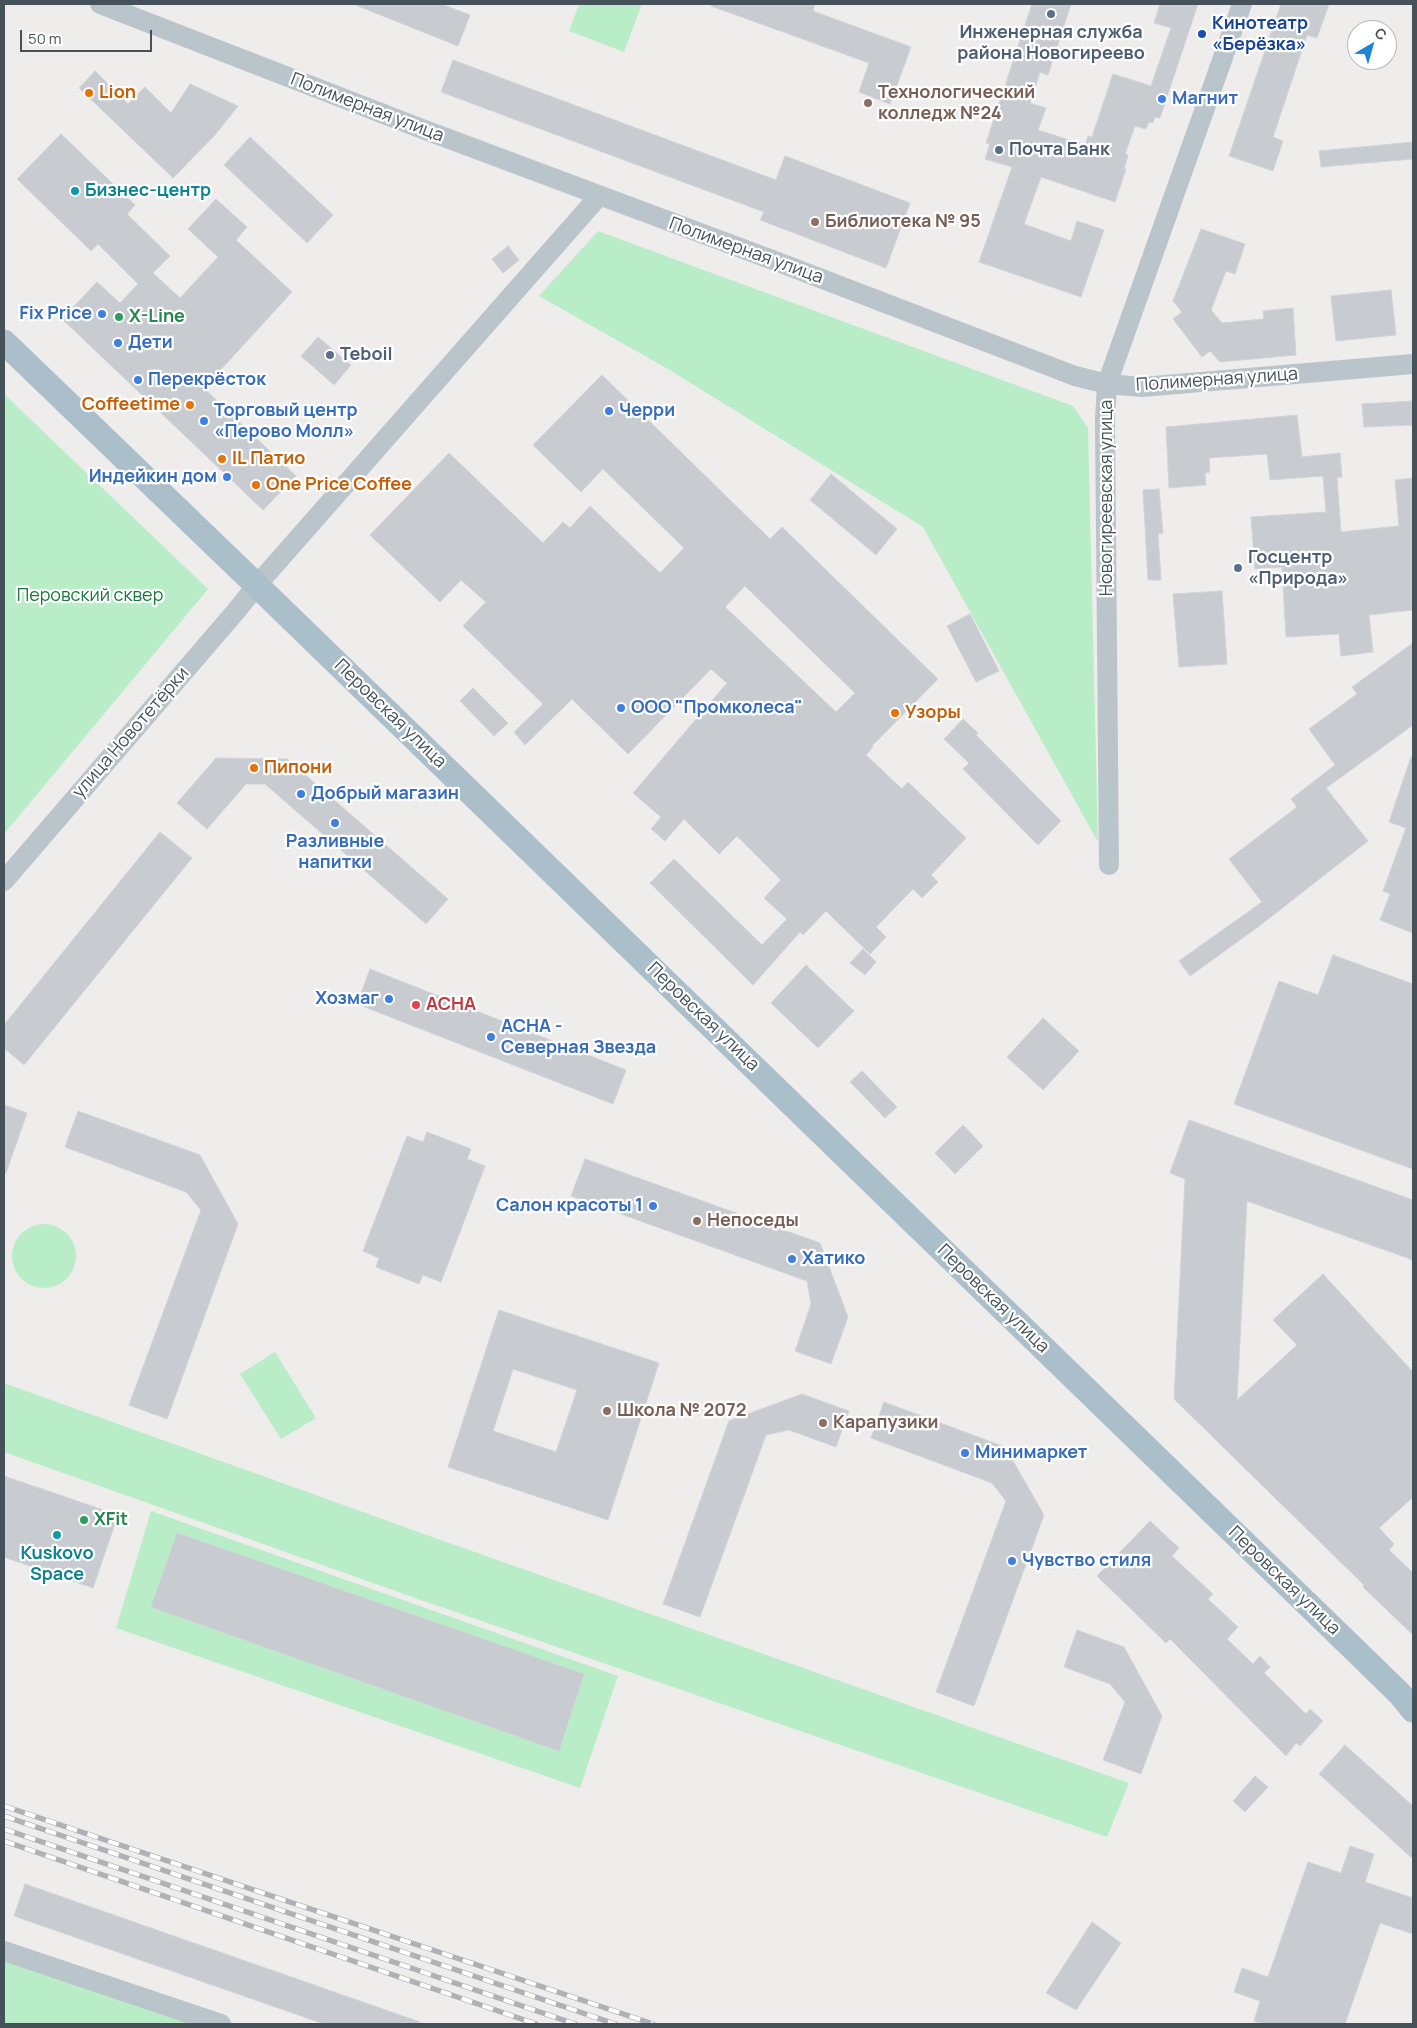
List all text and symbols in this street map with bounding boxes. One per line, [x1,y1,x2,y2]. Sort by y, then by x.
marker: Инженерная служба района Новогиреево [1045,8,1057,20]
place label: Кинотеатр «Берёзка» [1212,13,1308,56]
scale bar [22,20,155,52]
north arrow [1347,20,1397,70]
place label: Инженерная служба района Новогиреево [957,22,1145,64]
text: С [1371,23,1391,44]
text: 50 m [28,28,62,49]
marker: Кинотеатр «Берёзка» [1196,28,1208,40]
street label: Полимерная улица [287,69,447,147]
place label: Lion [99,82,136,104]
place label: Технологический колледж №24 [878,82,1035,125]
marker: Lion [83,87,95,99]
place label: Магнит [1172,88,1238,110]
marker: Магнит [1156,93,1168,105]
marker: Технологический колледж №24 [862,97,874,109]
place label: Почта Банк [1009,139,1110,161]
marker: Почта Банк [993,144,1005,156]
place label: Бизнес-центр [85,180,211,202]
marker: Бизнес-центр [69,185,81,197]
place label: Библиотека № 95 [825,211,981,233]
street label: Полимерная улица [666,213,826,289]
marker: Библиотека № 95 [809,216,821,228]
place label: Fix Price [19,303,92,325]
place label: X-Line [129,306,185,328]
marker: Fix Price [96,308,108,320]
marker: X-Line [113,311,125,323]
place label: Дети [128,332,173,354]
marker: Дети [112,337,124,349]
place label: Teboil [340,344,393,366]
marker: Teboil [324,349,336,361]
street label: Полимерная улица [1135,364,1299,396]
place label: Перекрёсток [148,369,266,391]
marker: Перекрёсток [132,374,144,386]
place label: Coffeetime [82,394,180,416]
marker: Coffeetime [184,399,196,411]
place label: Торговый центр «Перово Молл» [214,400,358,442]
place label: Черри [619,400,675,422]
street label: Новогиреевская улица [1096,400,1118,596]
marker: Черри [603,405,615,417]
marker: Торговый центр «Перово Молл» [198,415,210,427]
place label: IL Патио [232,448,305,470]
marker: IL Патио [216,453,228,465]
place label: Индейкин дом [89,466,217,488]
marker: Индейкин дом [221,471,233,483]
place label: One Price Coffee [266,474,412,496]
marker: One Price Coffee [250,479,262,491]
place label: Госцентр «Природа» [1248,547,1348,590]
marker: Госцентр «Природа» [1232,562,1244,574]
park label: Перовский сквер [17,585,163,607]
street label: Перовская улица [330,655,450,773]
street label: улица Новотетёрки [68,663,194,803]
place label: ООО "Промколеса" [631,697,803,719]
marker: ООО "Промколеса" [615,702,627,714]
place label: Узоры [905,702,961,724]
marker: Узоры [889,707,901,719]
place label: Пипони [264,757,332,779]
marker: Пипони [248,762,260,774]
place label: Добрый магазин [311,783,459,805]
marker: Добрый магазин [295,788,307,800]
marker: Разливные напитки [329,817,341,829]
place label: Разливные напитки [286,831,384,874]
street label: Перовская улица [643,958,763,1076]
place label: Хозмаг [315,988,379,1010]
marker: Хозмаг [383,993,395,1005]
place label: АСНА [426,994,476,1016]
marker: АСНА [410,999,422,1011]
place label: АСНА - Северная Звезда [501,1016,656,1058]
marker: АСНА - Северная Звезда [485,1031,497,1043]
place label: Салон красоты 1 [496,1195,643,1217]
marker: Салон красоты 1 [647,1200,659,1212]
place label: Непоседы [707,1210,799,1232]
marker: Непоседы [691,1215,703,1227]
street label: Перовская улица [933,1240,1053,1358]
place label: Хатико [802,1248,865,1270]
marker: Хатико [786,1253,798,1265]
place label: Школа № 2072 [617,1400,746,1422]
marker: Школа № 2072 [601,1405,613,1417]
place label: Карапузики [833,1412,938,1434]
marker: Карапузики [817,1417,829,1429]
place label: Минимаркет [975,1442,1087,1464]
marker: Минимаркет [959,1447,971,1459]
place label: XFit [94,1509,128,1531]
marker: XFit [78,1514,90,1526]
street label: Перовская улица [1224,1522,1344,1640]
marker: Kuskovo Space [51,1529,63,1541]
place label: Kuskovo Space [20,1543,94,1586]
place label: Чувство стиля [1022,1550,1151,1572]
marker: Чувство стиля [1006,1555,1018,1567]

